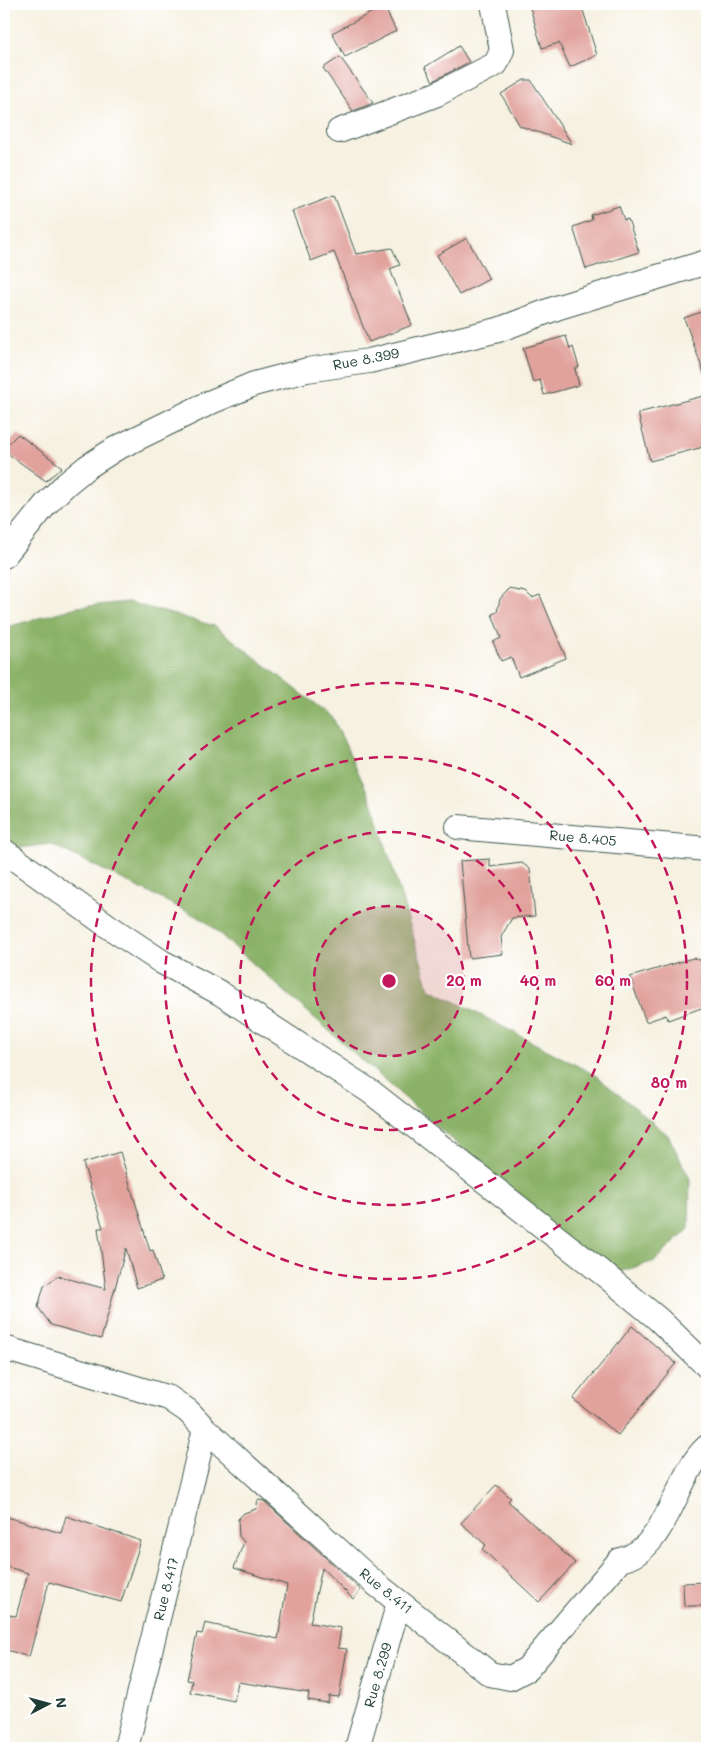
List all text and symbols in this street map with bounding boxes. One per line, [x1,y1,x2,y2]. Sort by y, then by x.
street label: Rue 8.399 [331,343,401,374]
street label: Rue 8.405 [549,825,617,850]
text: 20 m [446,970,482,990]
text: 40 m [520,970,556,990]
text: 60 m [595,970,631,990]
centre of rings [380,972,398,990]
text: 80 m [651,1072,687,1092]
street label: Rue 8.417 [148,1555,183,1623]
street label: Rue 8.411 [356,1563,417,1618]
street label: Rue 8.299 [359,1640,396,1710]
north arrow [22,1680,72,1730]
text: N [51,1696,71,1709]

